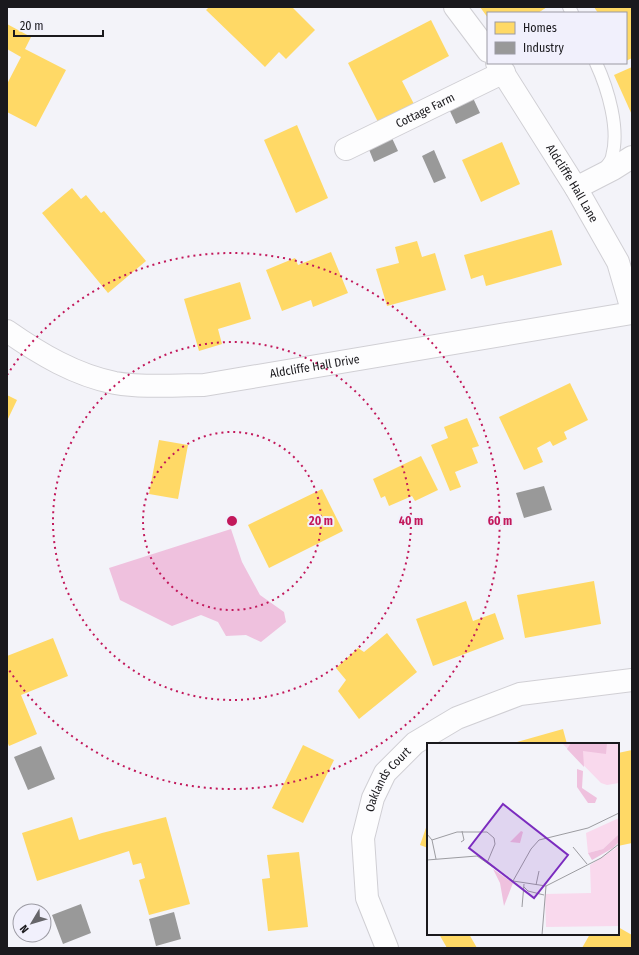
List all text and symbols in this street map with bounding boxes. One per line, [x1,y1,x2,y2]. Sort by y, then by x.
scale bar [14,12,103,38]
legend [487,12,627,64]
text: 20 m [20,19,44,33]
text: Homes [523,21,557,35]
text: Industry [523,41,564,55]
street label: Cottage Farm [393,90,457,131]
street label: Aldcliffe Hall Lane [543,142,601,225]
street label: Aldcliffe Hall Drive [269,352,361,381]
centre of rings [225,514,239,528]
text: 20 m [308,514,333,528]
text: 40 m [399,514,423,528]
text: 60 m [488,514,512,528]
inset map [427,743,619,935]
street label: Oaklands Court [363,744,414,813]
north arrow [12,903,52,943]
text: N [17,922,32,935]

